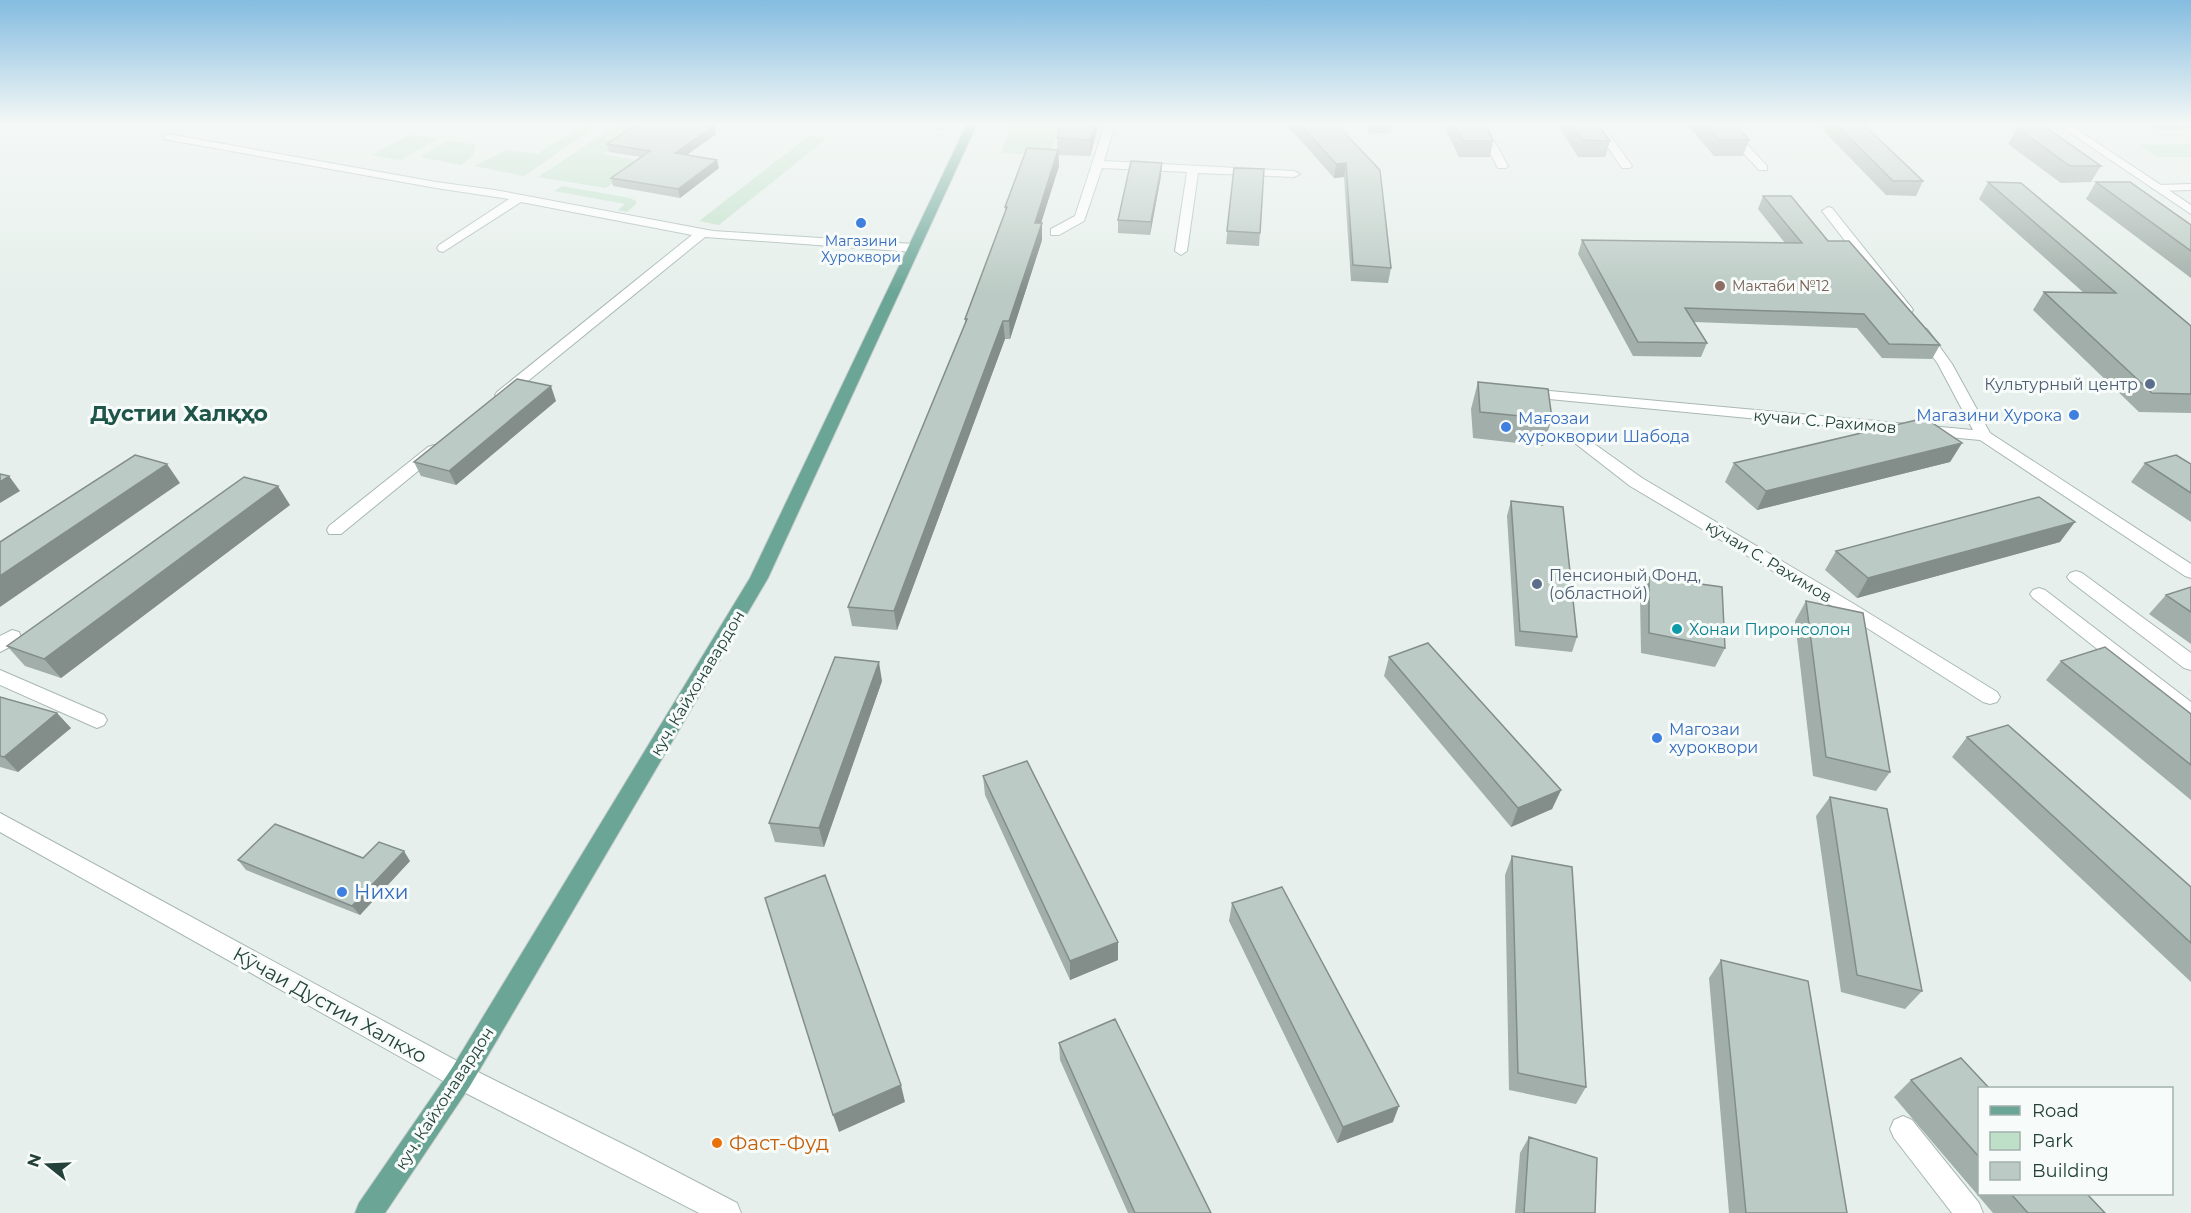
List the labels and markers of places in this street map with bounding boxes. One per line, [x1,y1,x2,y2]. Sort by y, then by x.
marker: Магазини Хуроквори [854,216,868,230]
place label: Магазини Хуроквори [821,232,901,266]
place label: Мактаби №12 [1732,277,1829,295]
marker: Мактаби №12 [1713,279,1727,293]
place label: Культурный центр [1984,375,2138,394]
marker: Культурный центр [2143,377,2157,391]
place label: Магазини Хурока [1916,406,2062,425]
marker: Магазини Хурока [2067,408,2081,422]
place label: Мағозаи хуроквории Шабода [1518,409,1690,446]
marker: Мағозаи хуроквории Шабода [1499,420,1513,434]
place label: Пенсионый Фонд, (областной) [1549,566,1701,603]
marker: Пенсионый Фонд, (областной) [1530,577,1544,591]
place label: Хонаи Пиронсолон [1689,620,1851,639]
marker: Хонаи Пиронсолон [1670,622,1684,636]
place label: Магозаи хуроквори [1669,720,1758,757]
marker: Магозаи хуроквори [1650,731,1664,745]
place label: Нихи [354,880,408,904]
marker: Нихи [335,885,349,899]
place label: Фаст-Фуд [729,1131,829,1155]
marker: Фаст-Фуд [710,1136,724,1150]

